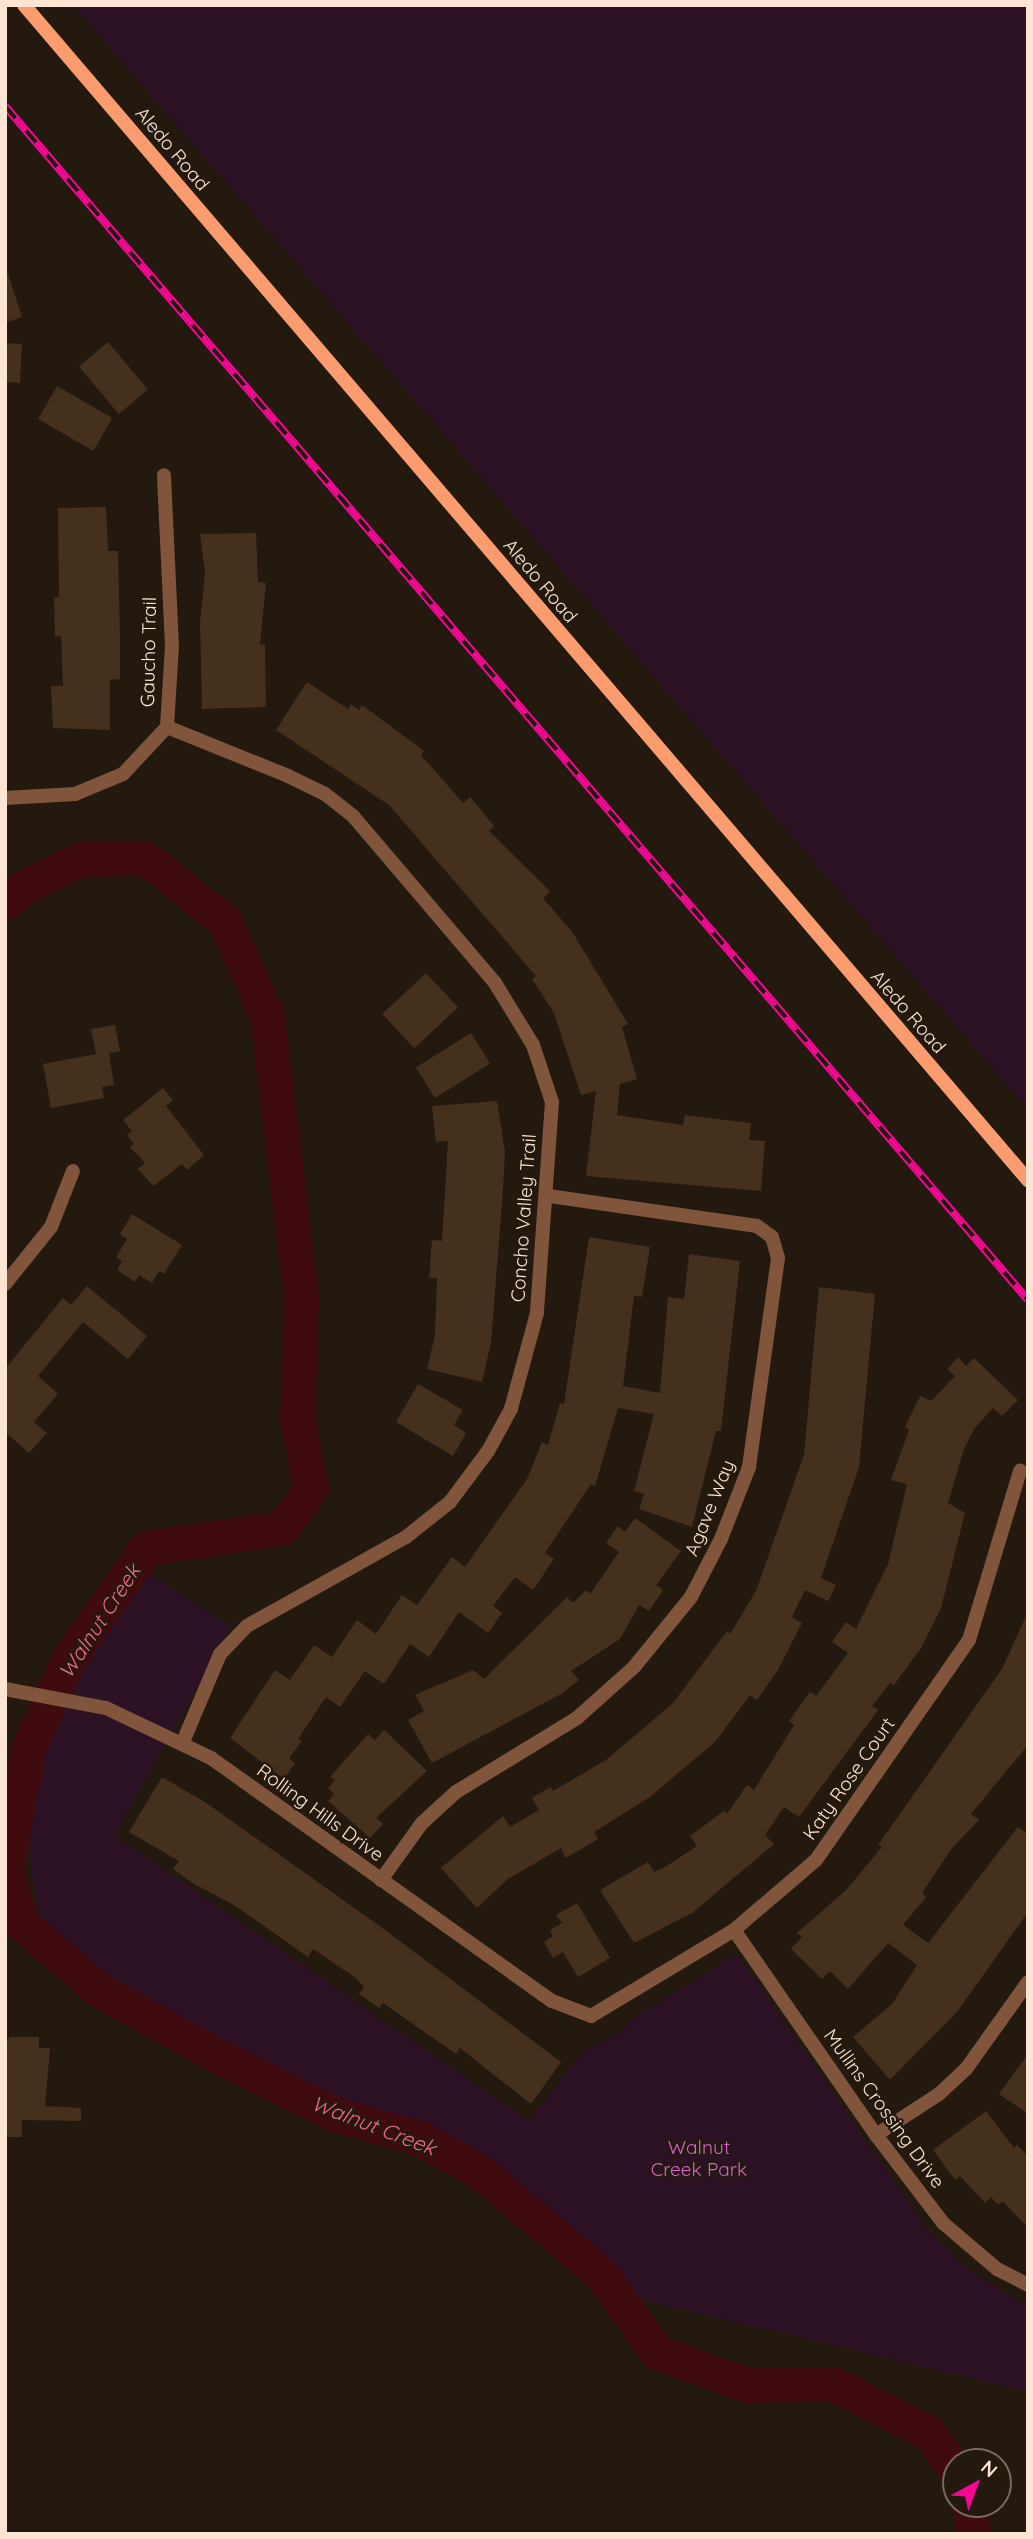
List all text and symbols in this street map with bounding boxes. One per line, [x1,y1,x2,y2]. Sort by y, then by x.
street label: Aledo Road [130,102,214,196]
street label: Aledo Road [498,534,582,628]
street label: Gaucho Trail [137,597,161,707]
street label: Aledo Road [866,966,950,1058]
street label: Concho Valley Trail [507,1133,541,1303]
street label: Agave Way [680,1457,740,1559]
water label: Walnut Creek [53,1559,145,1683]
street label: Katy Rose Court [798,1713,900,1845]
street label: Rolling Hills Drive [252,1759,388,1867]
street label: Mullins Crossing Drive [819,2025,949,2193]
water label: Walnut Creek [308,2090,440,2160]
park label: Walnut Creek Park [651,2137,747,2181]
north arrow [942,2448,1012,2518]
text: N [976,2455,1003,2482]

